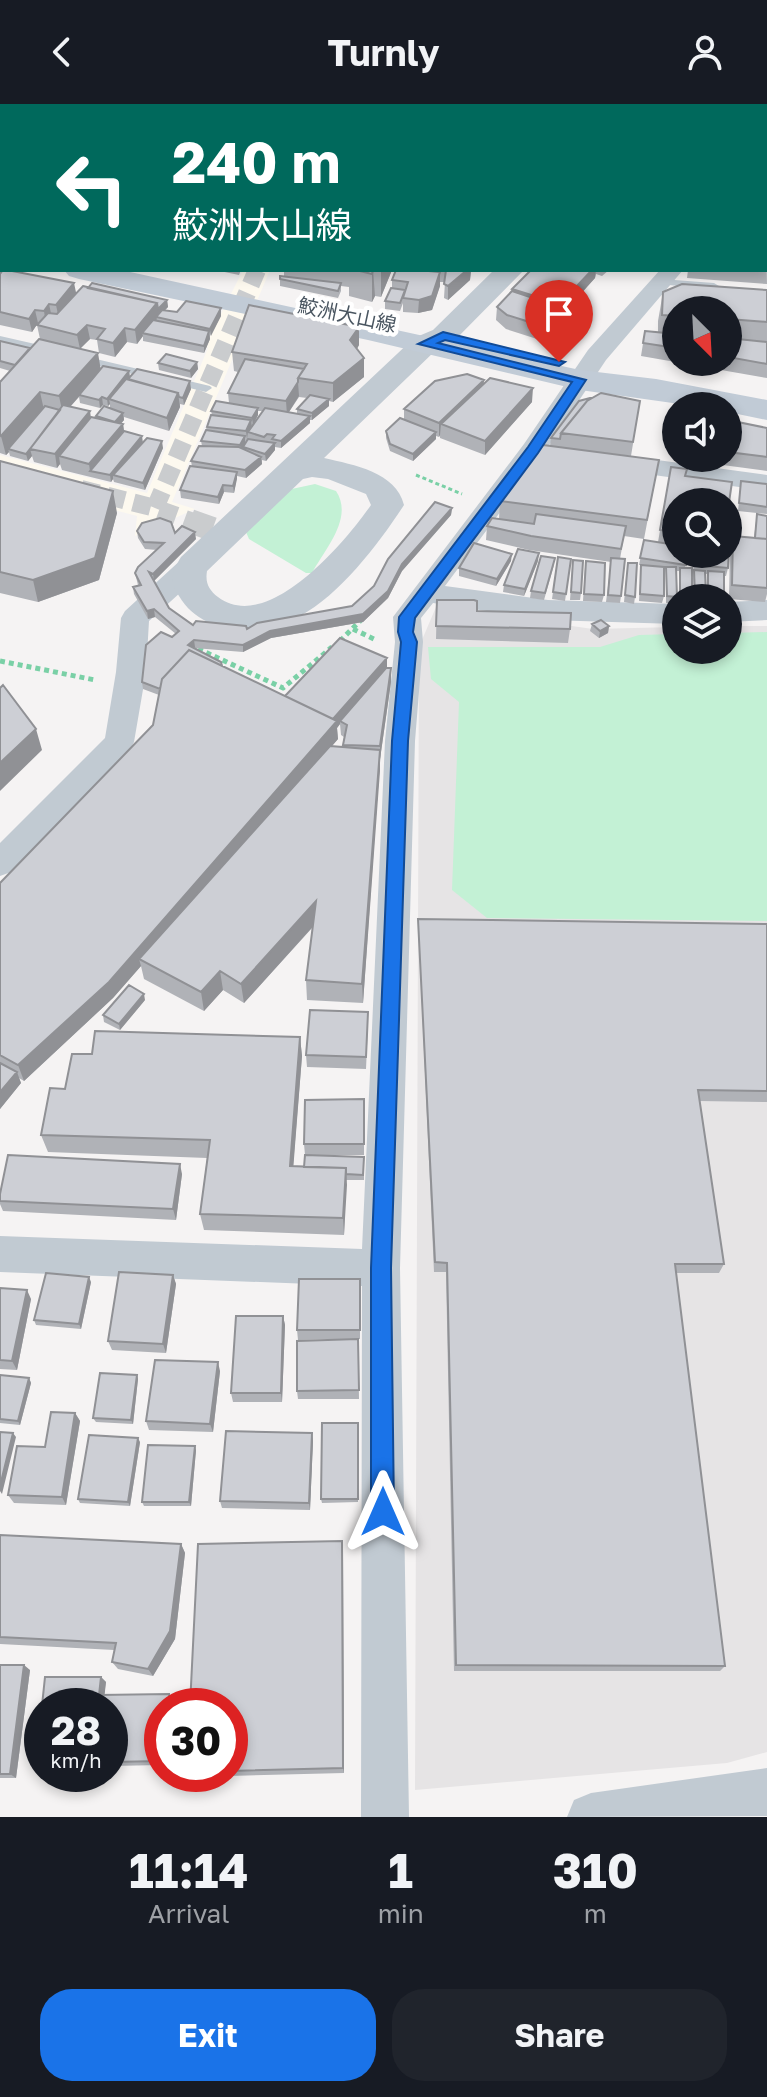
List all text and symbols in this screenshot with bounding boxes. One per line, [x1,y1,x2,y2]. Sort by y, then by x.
icon: back [40,30,84,74]
icon: person [683,30,727,74]
text: Turnly [327,31,440,74]
text: 240 m [172,128,341,195]
icon: left [40,136,144,240]
text: 鮫洲大山線 [172,203,352,246]
pin [525,280,593,362]
street label: 鮫洲大山線 [296,292,399,336]
icon: arrive [537,292,581,336]
north arrow [662,296,742,376]
map controls [662,296,742,664]
button: sound [662,392,742,472]
button: search [662,488,742,568]
button: layers [662,584,742,664]
position arrow [341,1470,425,1554]
speed limit sign: 30 [144,1688,248,1792]
text: 28 [51,1706,101,1754]
text: km/h [51,1748,101,1772]
text: 11:14 [129,1841,249,1899]
text: 1 [388,1841,413,1899]
text: 310 [553,1841,638,1899]
text: Arrival [148,1898,230,1929]
text: min [378,1898,424,1929]
text: m [584,1898,607,1929]
button: Exit [40,1989,376,2081]
button: Share [392,1989,727,2081]

